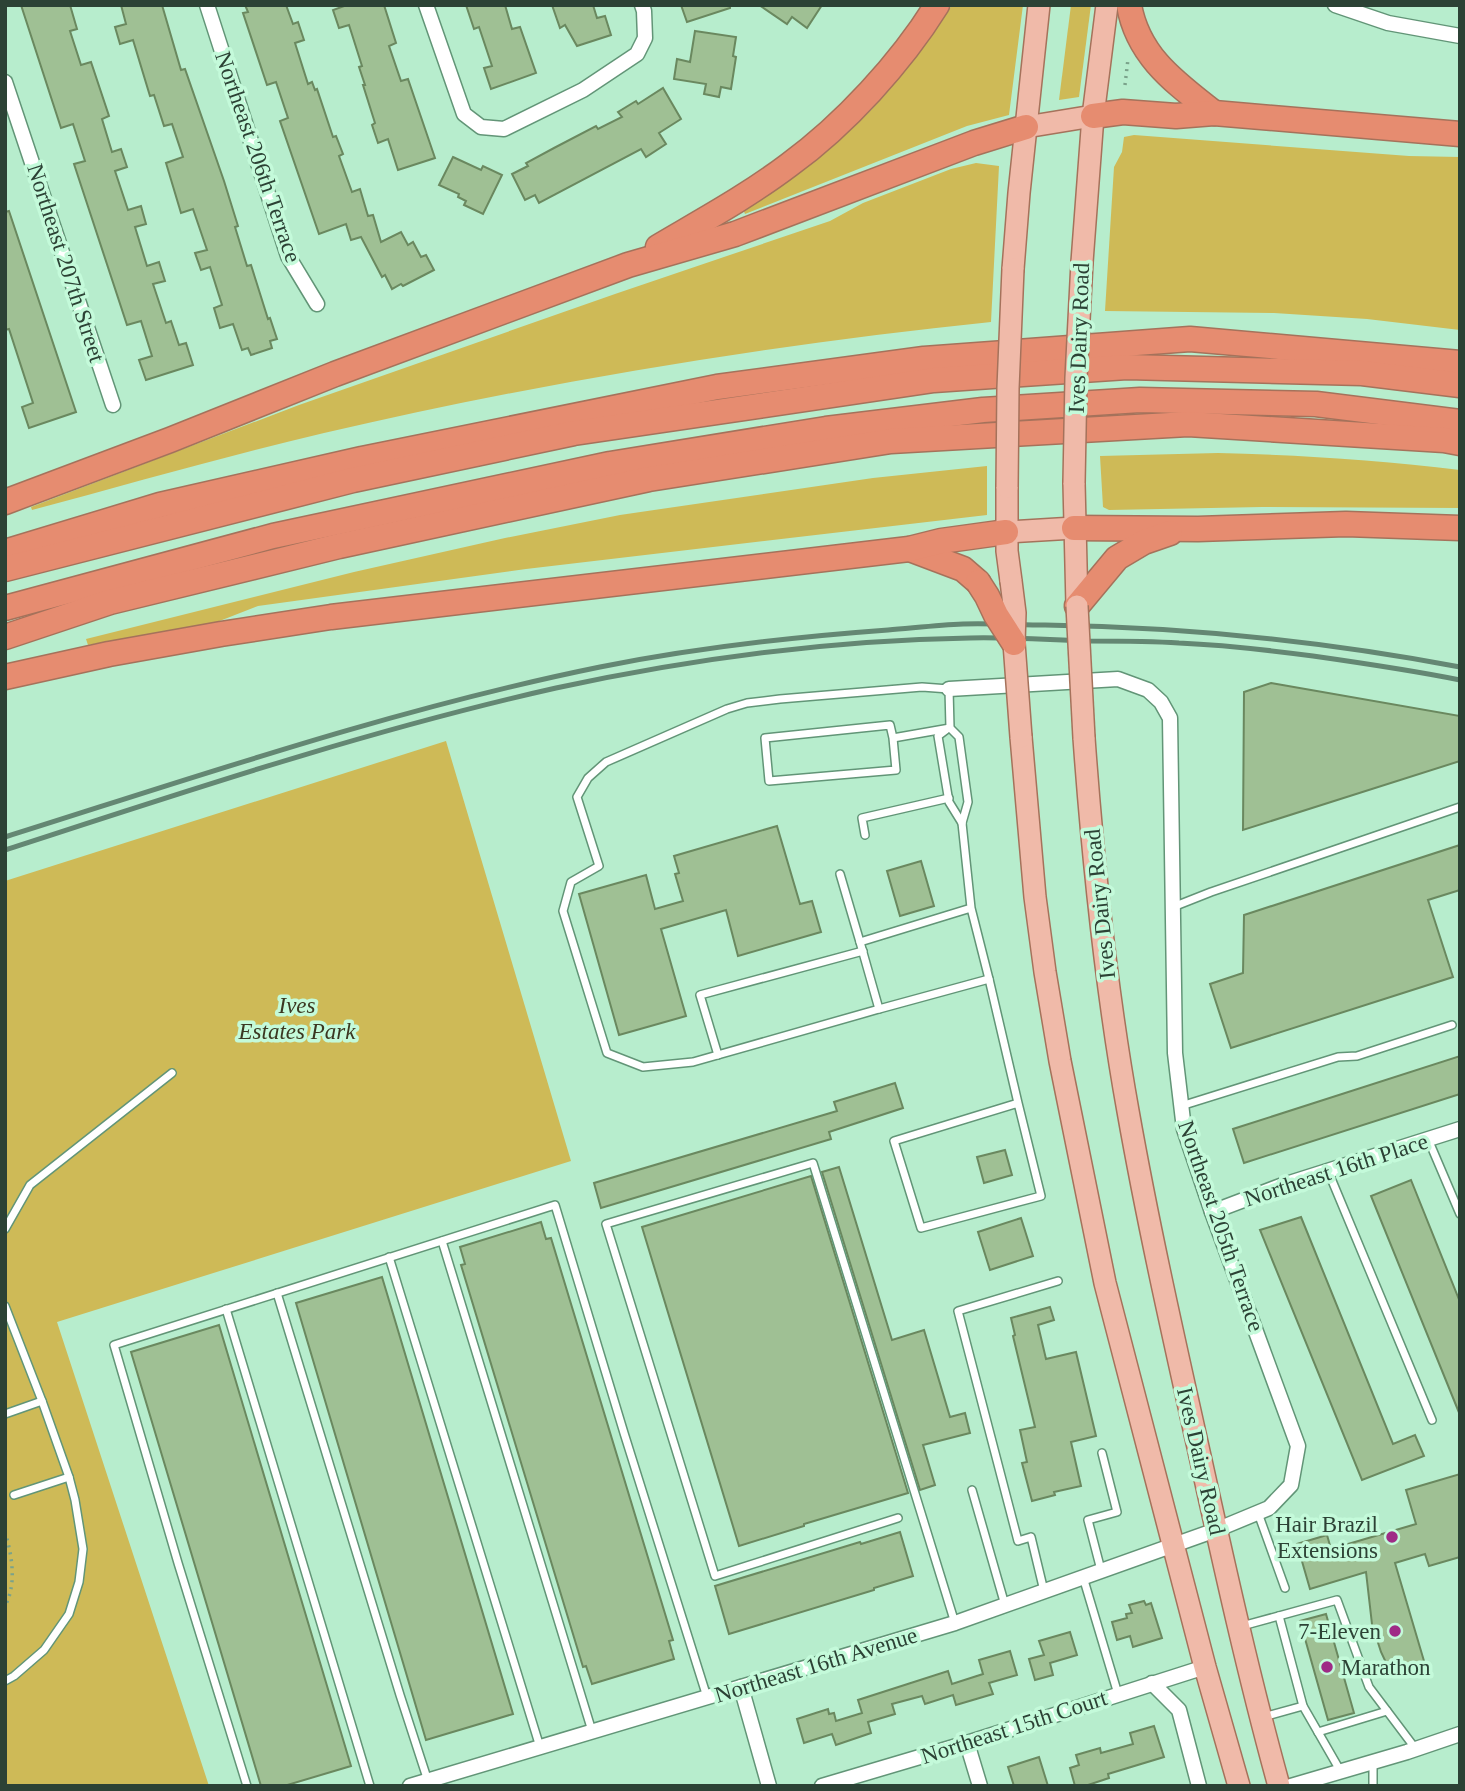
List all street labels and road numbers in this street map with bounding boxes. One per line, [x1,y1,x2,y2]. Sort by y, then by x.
street label: Northeast 206th Terrace [210,48,306,266]
street label: Northeast 207th Street [22,161,110,366]
street label: Ives Dairy Road [1064,262,1094,414]
street label: Ives Dairy Road [1080,827,1120,980]
street label: Northeast 205th Terrace [1173,1117,1269,1335]
street label: Northeast 16th Place [1241,1129,1431,1211]
street label: Ives Dairy Road [1172,1385,1230,1538]
street label: Northeast 16th Avenue [712,1622,920,1708]
street label: Northeast 15th Court [918,1685,1111,1769]

